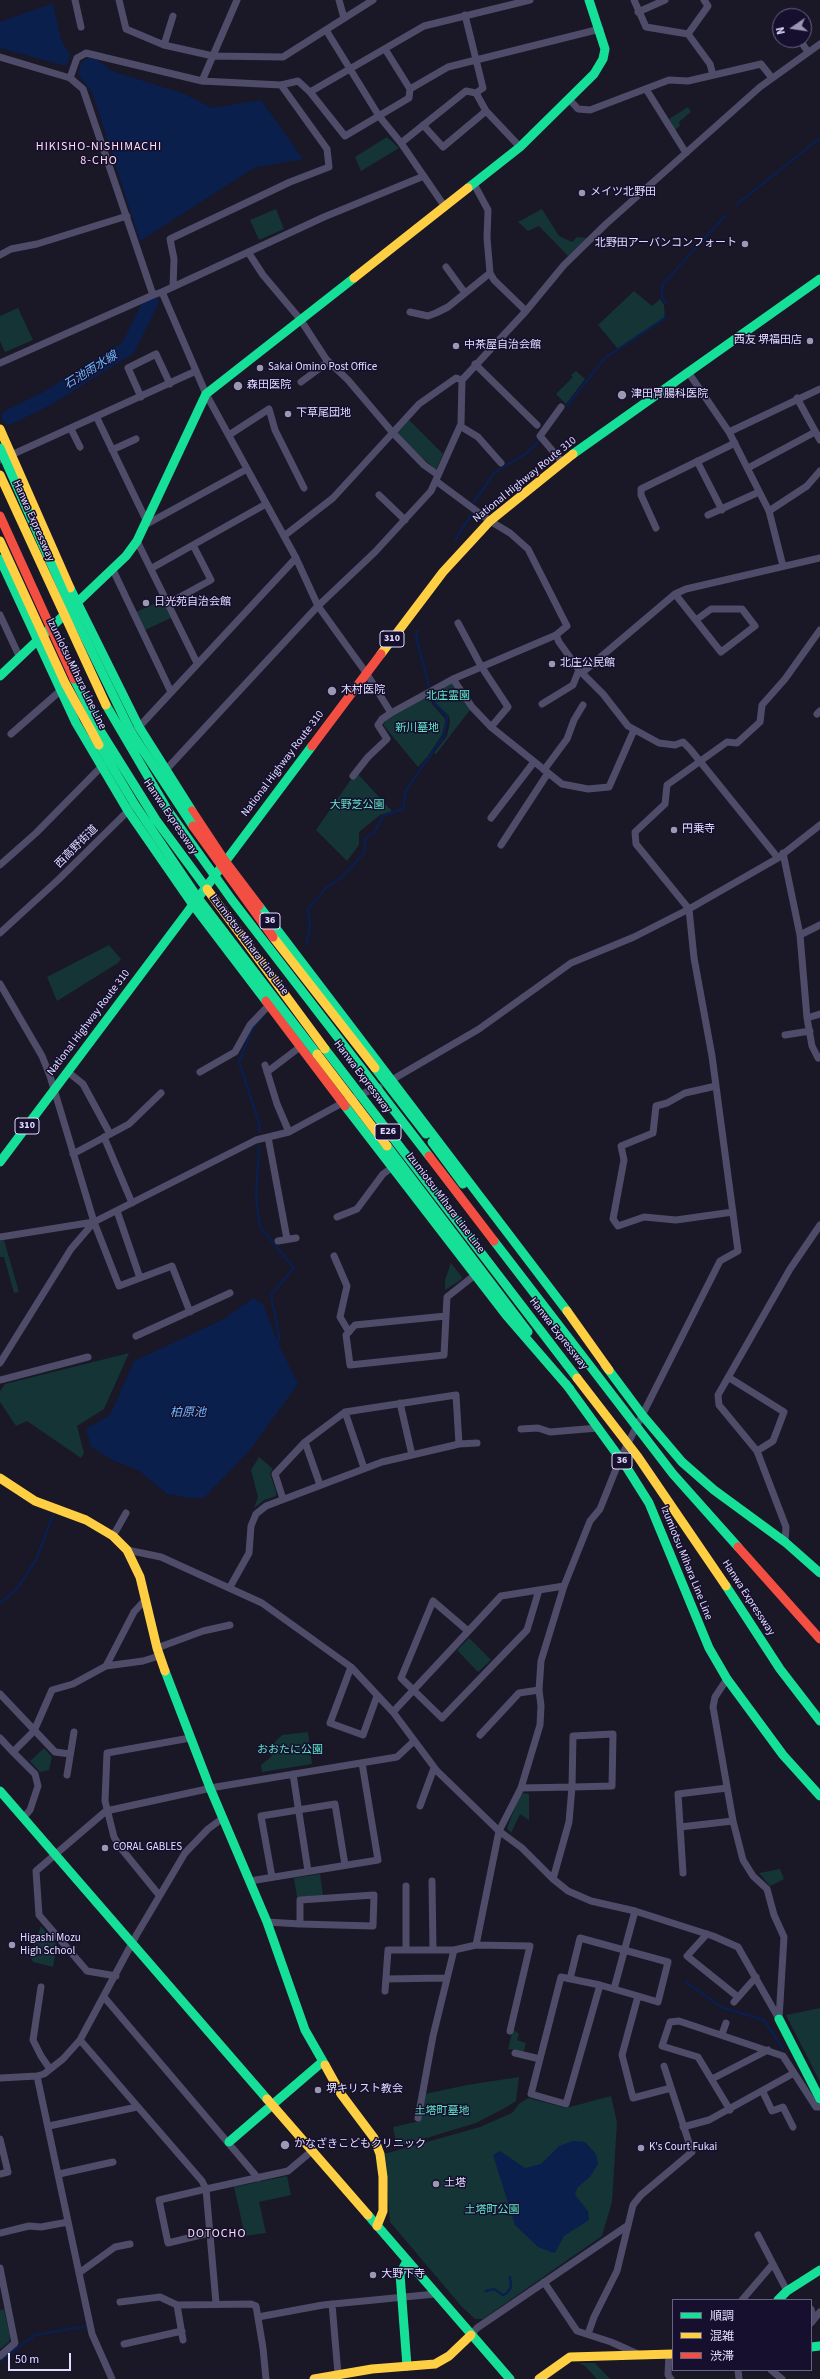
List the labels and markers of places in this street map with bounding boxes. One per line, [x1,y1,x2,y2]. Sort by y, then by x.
place label: メイツ北野田 [590,186,656,200]
marker: メイツ北野田 [577,188,587,198]
place label: 北野田アーバンコンフォート [595,237,737,251]
marker: 北野田アーバンコンフォート [740,239,750,249]
place label: 西友 堺福田店 [734,334,802,348]
marker: 西友 堺福田店 [805,336,815,346]
place label: 中茶屋自治会館 [464,339,541,353]
marker: 中茶屋自治会館 [451,341,461,351]
place label: Sakai Omino Post Office [268,361,377,375]
marker: Sakai Omino Post Office [255,363,265,373]
place label: 森田医院 [247,379,291,393]
marker: 森田医院 [232,380,244,392]
place label: 津田胃腸科医院 [631,388,708,402]
marker: 津田胃腸科医院 [616,389,628,401]
place label: 下草尾団地 [296,407,351,421]
marker: 下草尾団地 [283,409,293,419]
place label: 日光苑自治会館 [154,596,231,610]
marker: 日光苑自治会館 [141,598,151,608]
place label: 北庄公民館 [560,657,615,671]
marker: 北庄公民館 [547,659,557,669]
place label: 木村医院 [341,684,385,698]
marker: 木村医院 [326,685,338,697]
place label: 円乗寺 [682,823,715,837]
marker: 円乗寺 [669,825,679,835]
place label: CORAL GABLES [113,1841,182,1855]
marker: CORAL GABLES [100,1843,110,1853]
place label: Higashi Mozu High School [20,1932,81,1958]
marker: Higashi Mozu High School [7,1940,17,1950]
place label: 堺キリスト教会 [326,2083,403,2097]
marker: 堺キリスト教会 [313,2085,323,2095]
place label: かなざきこどもクリニック [294,2138,426,2152]
marker: かなざきこどもクリニック [279,2139,291,2151]
place label: K's Court Fukai [649,2141,717,2155]
marker: K's Court Fukai [636,2143,646,2153]
place label: 土塔 [444,2177,466,2191]
marker: 土塔 [431,2179,441,2189]
place label: 大野下寺 [381,2268,425,2282]
marker: 大野下寺 [368,2270,378,2280]

